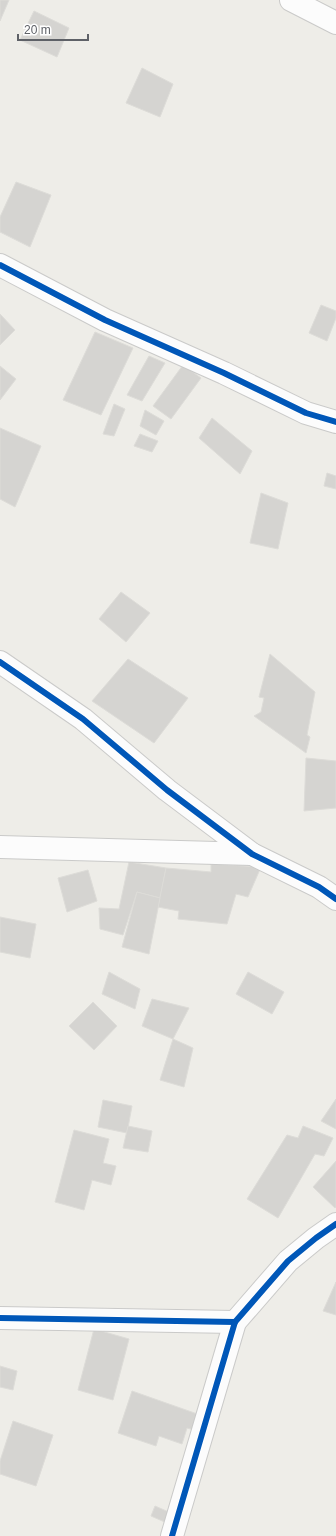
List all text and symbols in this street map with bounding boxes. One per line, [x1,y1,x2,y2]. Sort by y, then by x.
scale bar [18,16,88,42]
text: 20 m [24,23,51,37]

